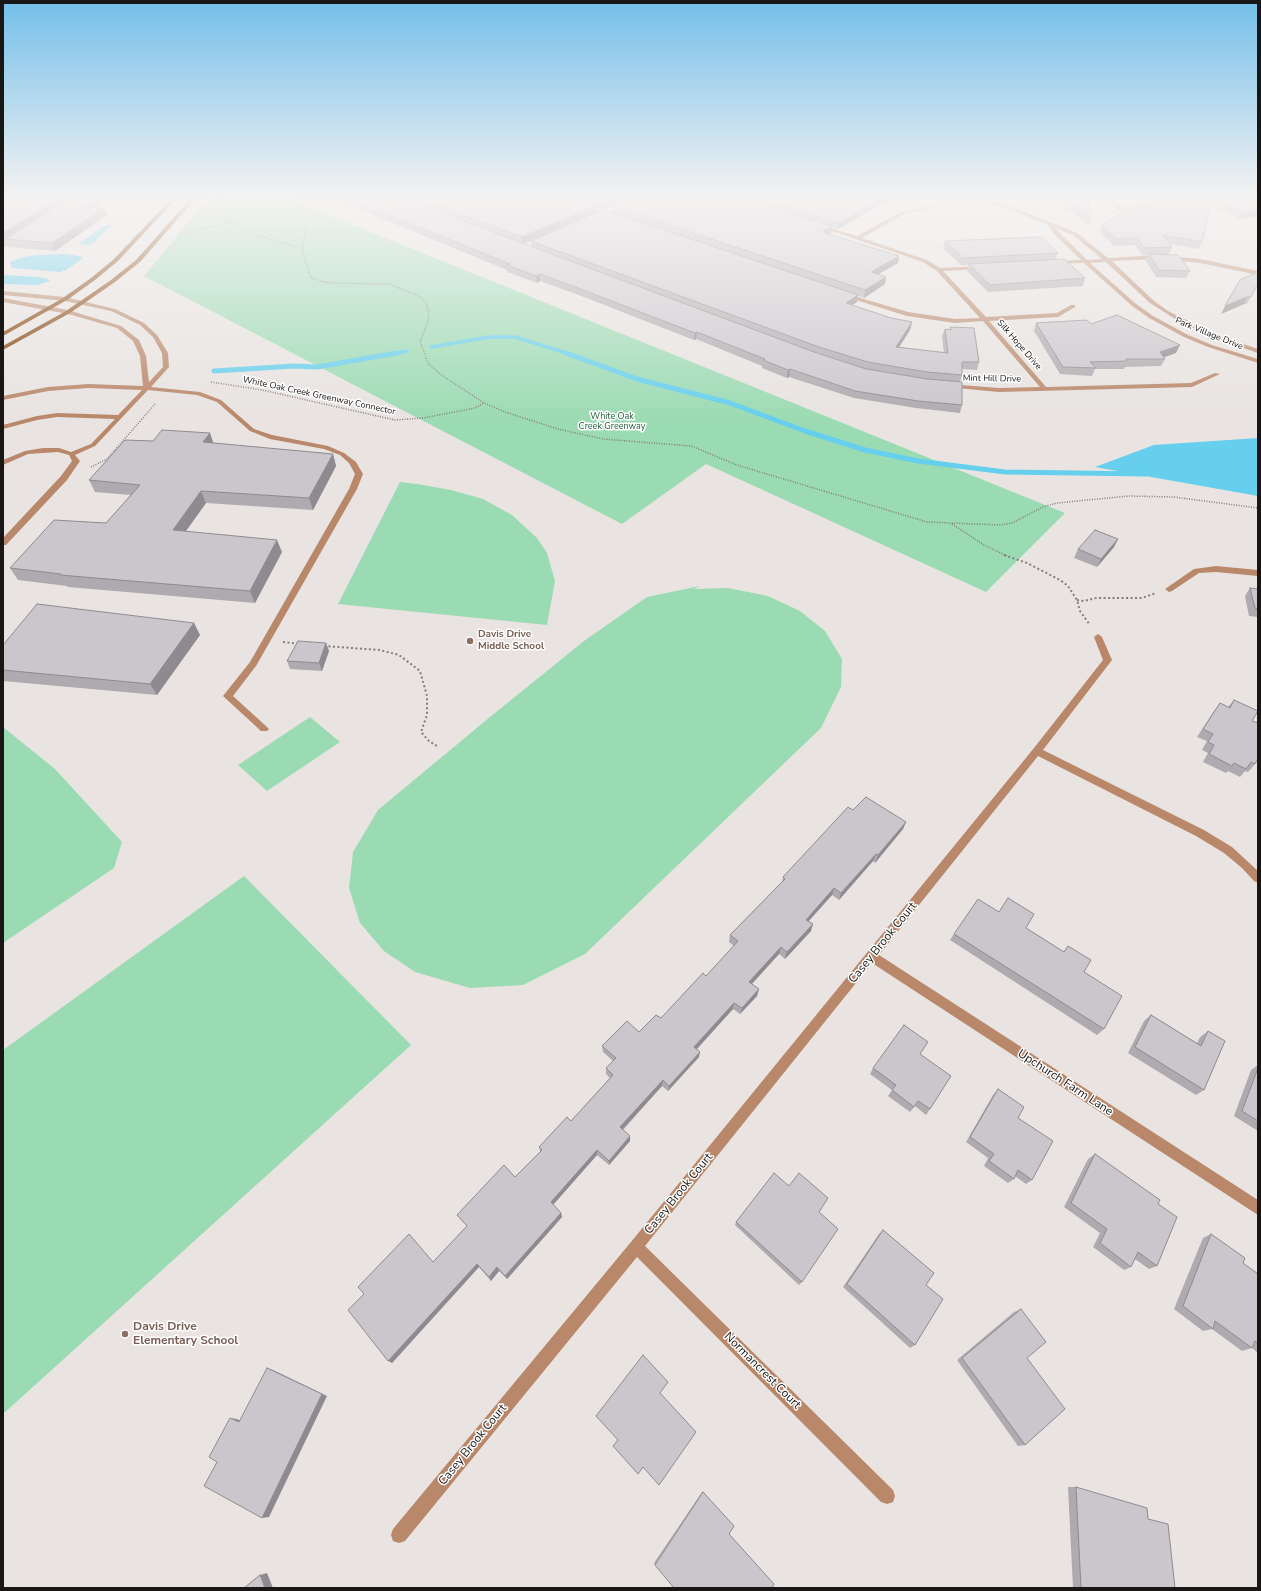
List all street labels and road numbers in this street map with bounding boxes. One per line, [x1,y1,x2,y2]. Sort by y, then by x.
street label: Park Village Drive [1173,315,1245,353]
street label: Silk Hope Drive [994,318,1044,372]
street label: Mint Hill Drive [963,373,1021,385]
street label: White Oak Creek Greenway Connector [242,374,396,418]
street label: Casey Brook Court [846,900,920,986]
street label: Upchurch Farm Lane [1015,1047,1115,1119]
street label: Casey Brook Court [642,1151,716,1237]
street label: Normancrest Court [721,1330,803,1412]
street label: Casey Brook Court [436,1402,510,1488]

